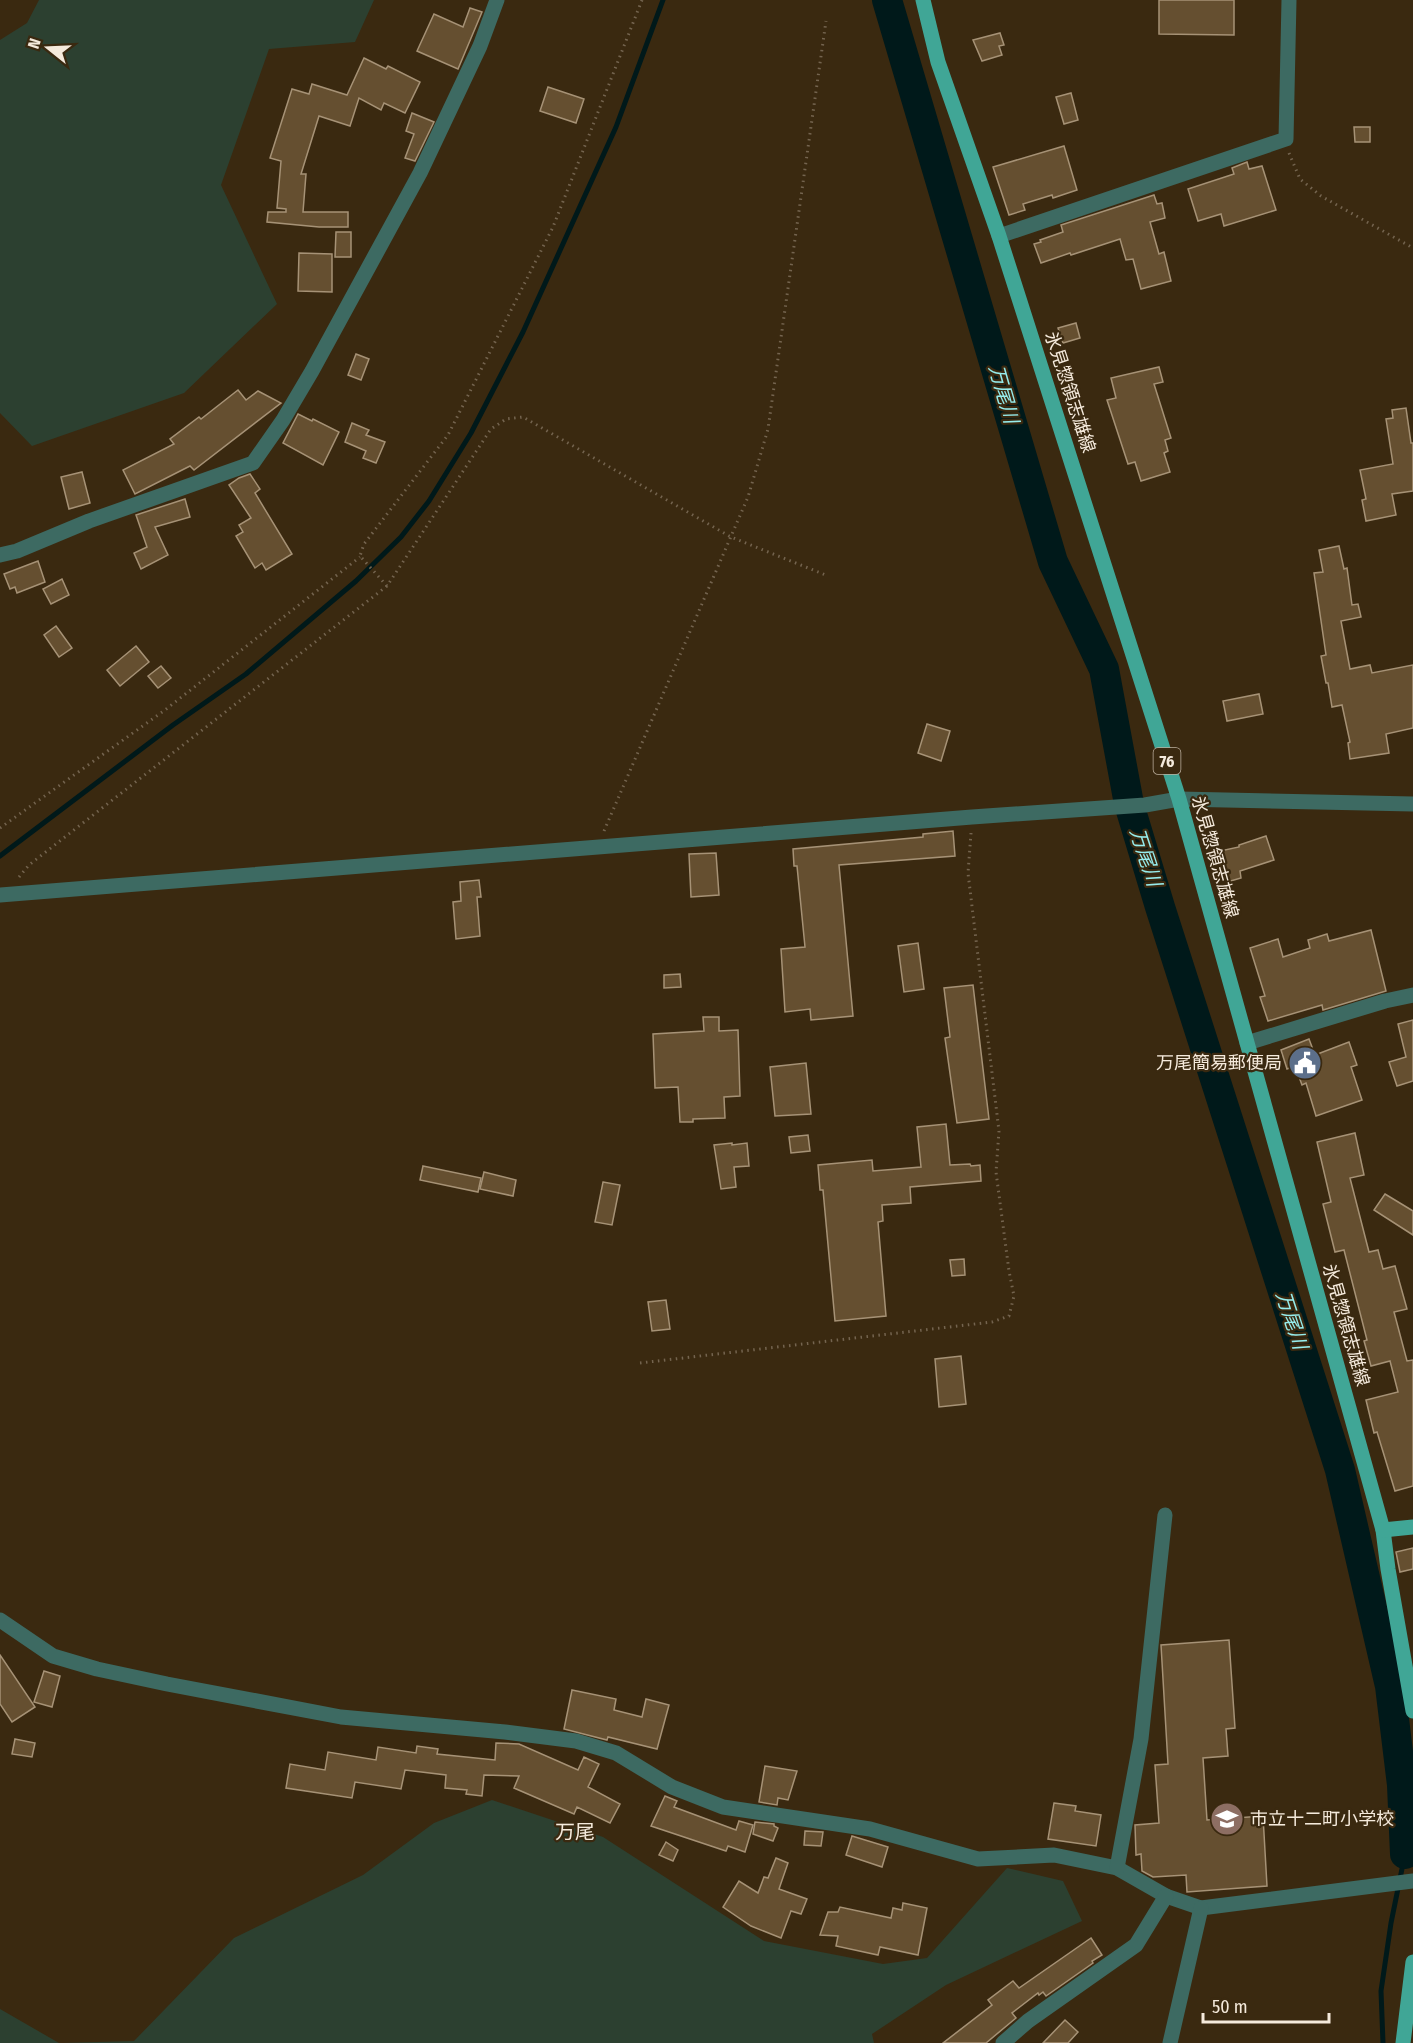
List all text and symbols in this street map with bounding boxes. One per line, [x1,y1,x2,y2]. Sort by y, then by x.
north arrow [18,18,78,78]
text: N [24,36,45,51]
street label: 氷見惣領志雄線 [1040,329,1100,455]
water label: 万尾川 [984,362,1024,428]
road number: 76 [1154,748,1180,774]
street label: 氷見惣領志雄線 [1187,793,1243,921]
water label: 万尾川 [1125,825,1167,891]
public building icon: 万尾簡易郵便局 [1287,1045,1323,1081]
place label: 万尾簡易郵便局 [1156,1052,1282,1074]
street label: 氷見惣領志雄線 [1318,1261,1374,1389]
water label: 万尾川 [1271,1288,1313,1354]
school or university icon: 市立十二町小学校 [1209,1801,1245,1837]
place label: 市立十二町小学校 [1250,1808,1394,1830]
district label: 万尾 [555,1820,595,1844]
scale bar [1203,1986,1329,2024]
text: 50 m [1212,1996,1248,2018]

